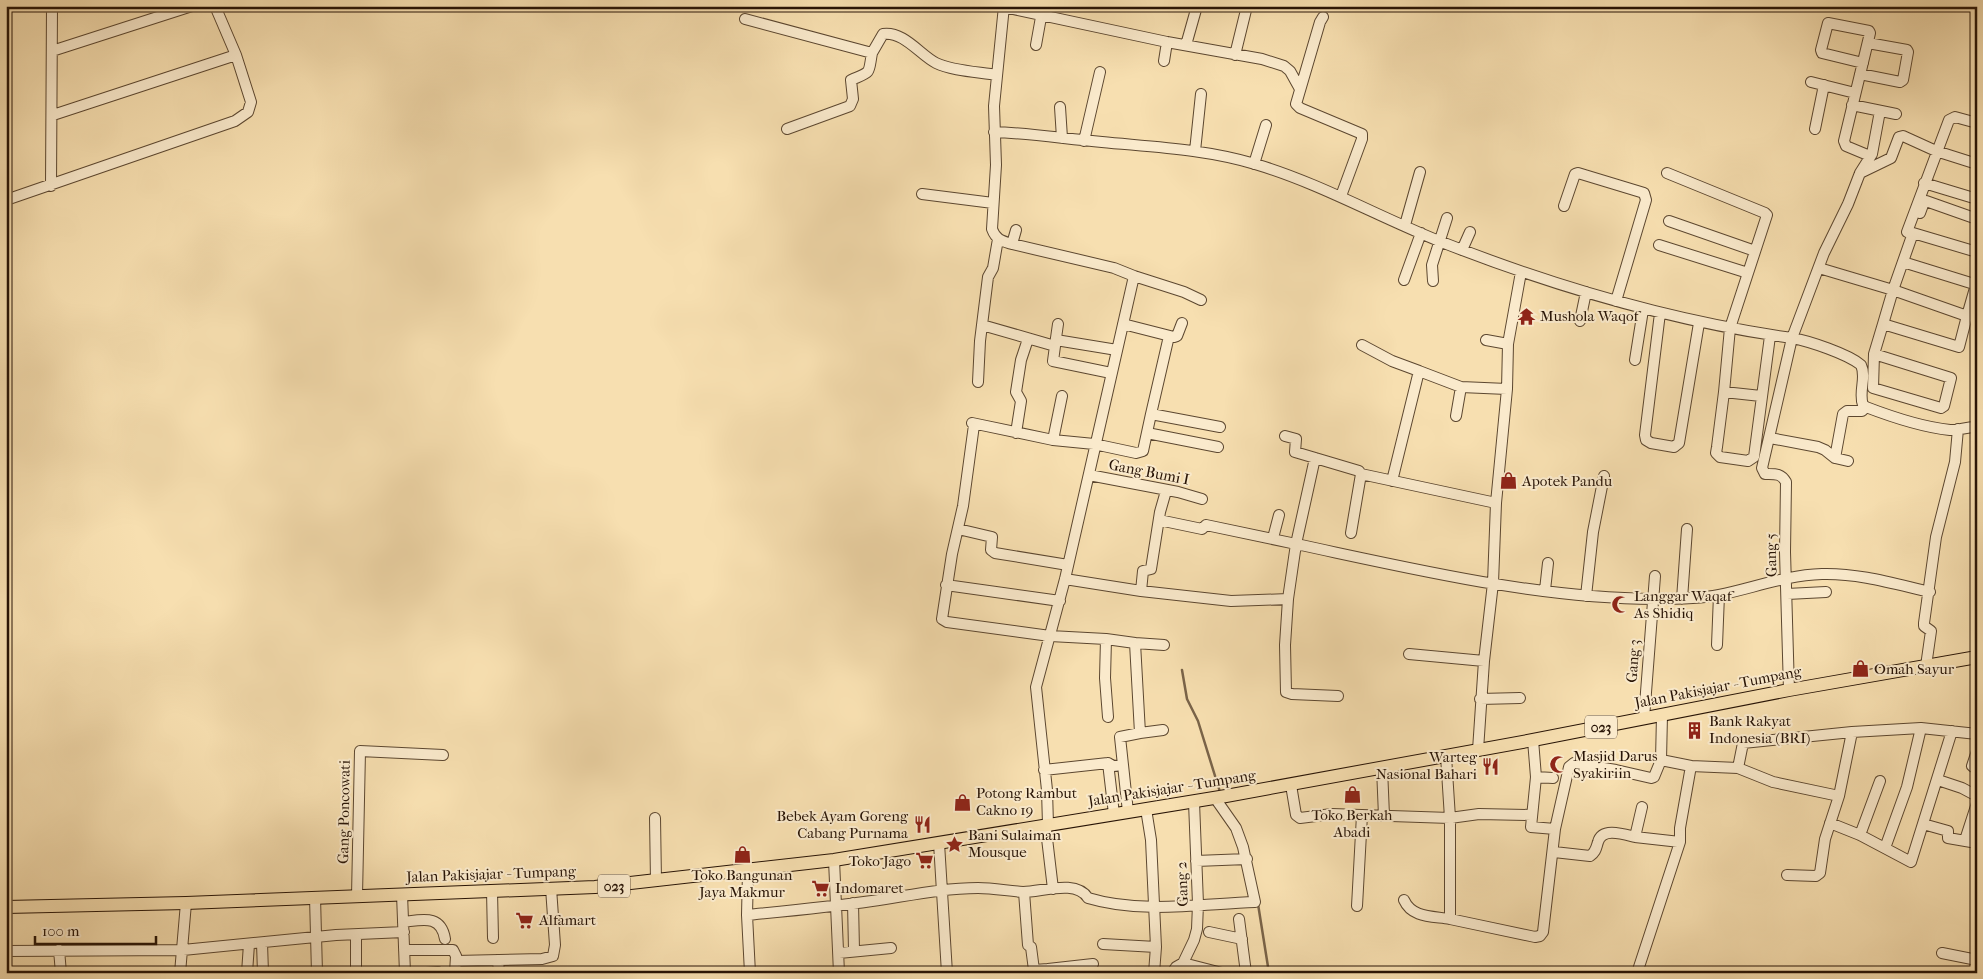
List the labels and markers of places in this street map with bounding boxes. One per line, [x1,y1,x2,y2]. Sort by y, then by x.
temple icon: Mushola Waqof [1516,306,1536,326]
place label: Mushola Waqof [1540,307,1642,325]
shop icon: Apotek Pandu [1498,471,1518,491]
place label: Apotek Pandu [1521,472,1613,490]
place label: Langgar Waqaf As Shidiq [1633,587,1735,622]
mosque icon: Langgar Waqaf As Shidiq [1610,595,1630,615]
shop icon: Omah Sayur [1850,659,1870,679]
place label: Omah Sayur [1874,660,1955,678]
place label: Bank Rakyat Indonesia (BRI) [1709,712,1810,747]
building icon: Bank Rakyat Indonesia (BRI) [1685,720,1705,740]
place label: Masjid Darus Syakiriin [1573,747,1658,782]
place label: Warteg Nasional Bahari [1376,748,1478,783]
mosque icon: Masjid Darus Syakiriin [1549,755,1569,775]
restaurant icon: Warteg Nasional Bahari [1481,756,1501,776]
place label: Potong Rambut Cakno 19 [976,784,1078,819]
shop icon: Toko Berkah Abadi [1342,784,1362,804]
shop icon: Potong Rambut Cakno 19 [952,792,972,812]
place label: Toko Berkah Abadi [1312,806,1393,841]
place label: Bebek Ayam Goreng Cabang Purnama [777,807,909,842]
restaurant icon: Bebek Ayam Goreng Cabang Purnama [912,815,932,835]
place label: Bani Sulaiman Mousque [968,826,1061,861]
place icon: Bani Sulaiman Mousque [944,834,964,854]
shop icon: Toko Bangunan Jaya Makmur [732,844,752,864]
supermarket icon: Toko Jago [915,851,935,871]
place label: Toko Jago [849,852,911,870]
place label: Toko Bangunan Jaya Makmur [691,866,793,901]
supermarket icon: Indomaret [811,878,831,898]
place label: Indomaret [835,879,904,897]
supermarket icon: Alfamart [515,910,535,930]
place label: Alfamart [538,911,597,929]

